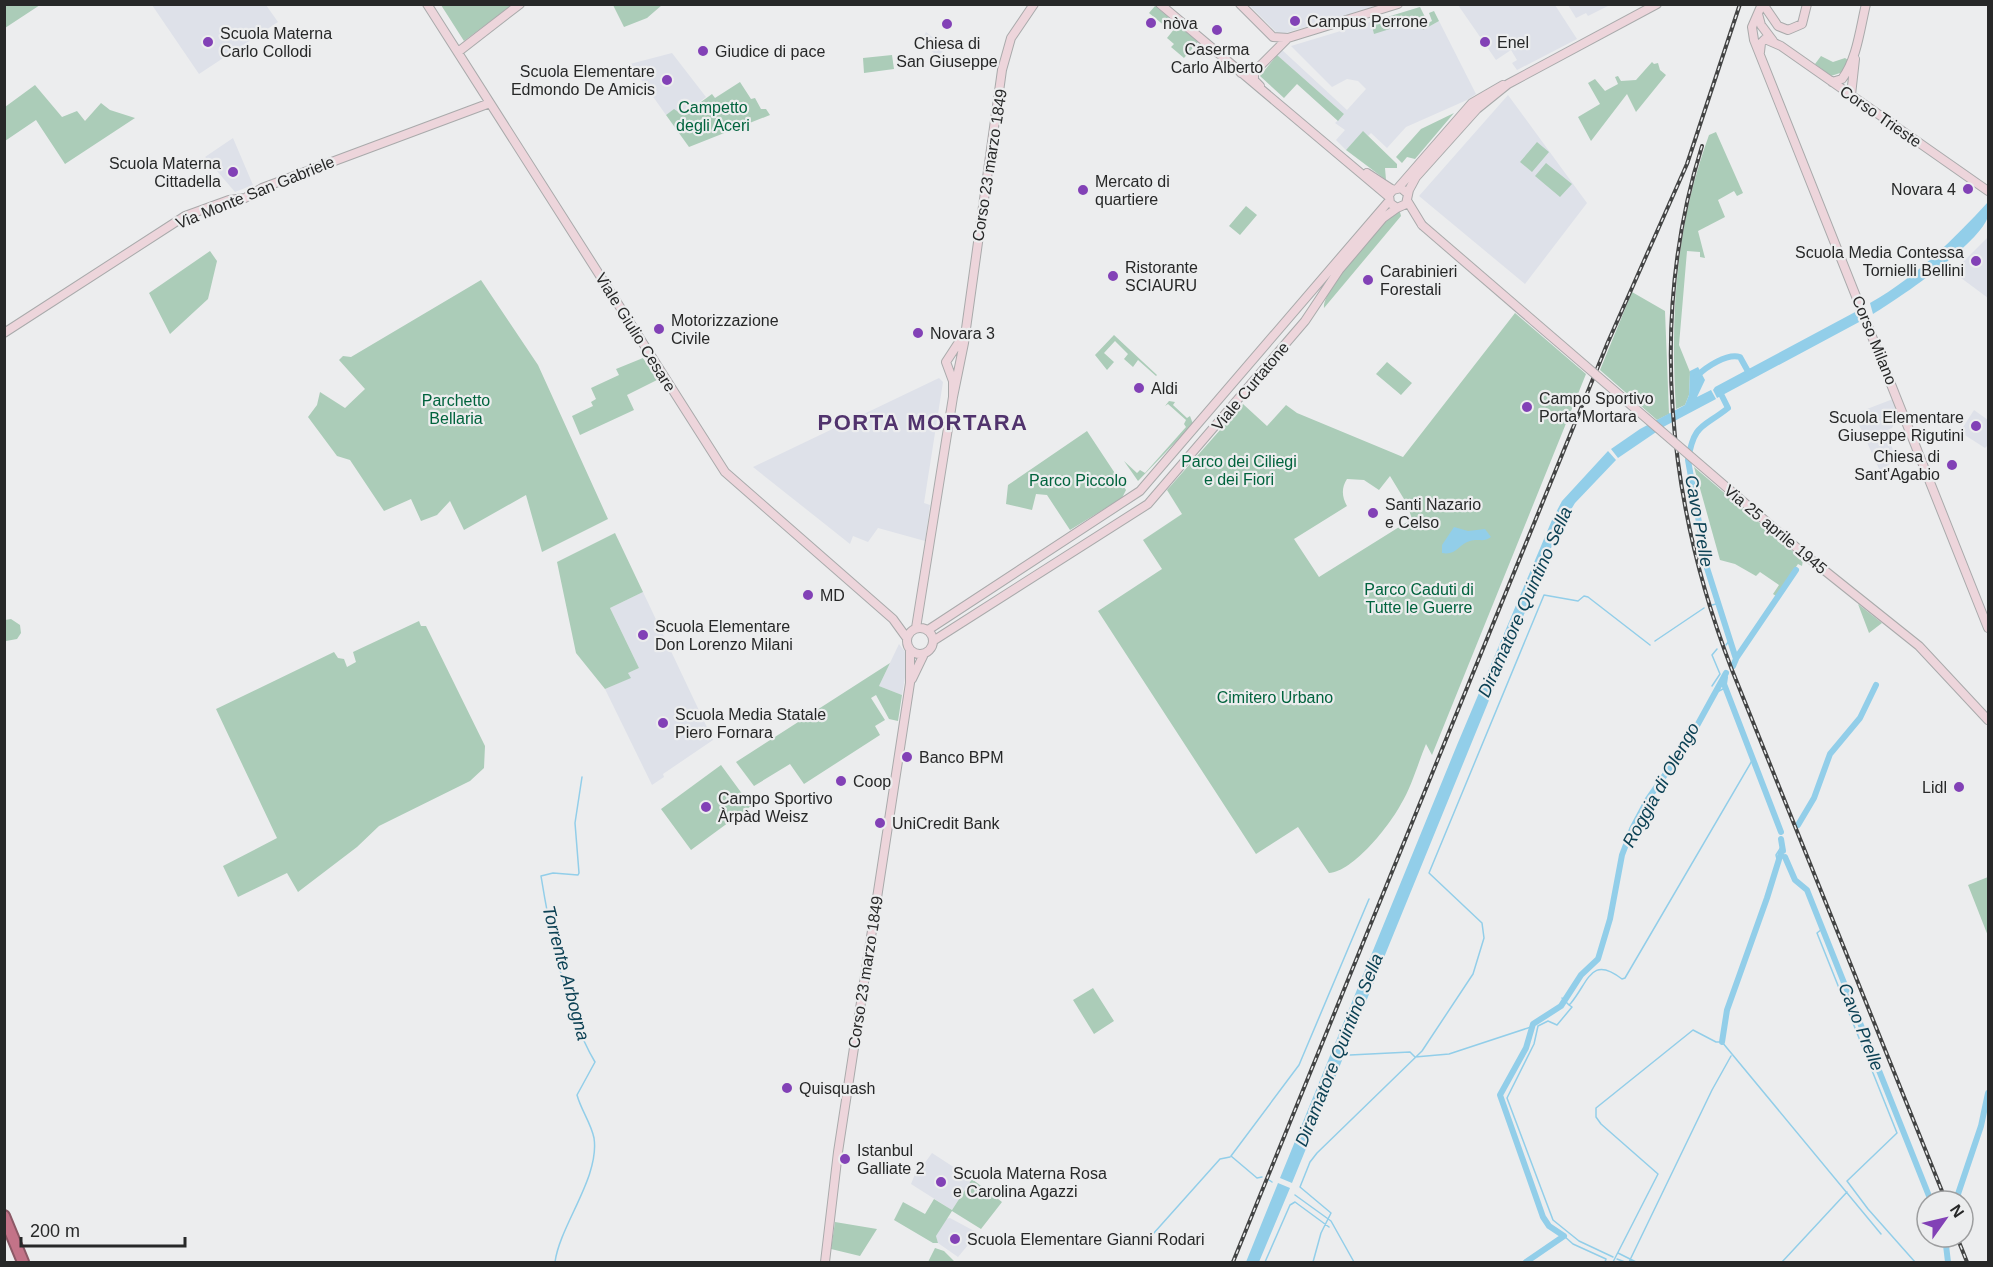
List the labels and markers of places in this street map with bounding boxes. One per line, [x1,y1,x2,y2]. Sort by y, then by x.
place label: Campus Perrone [1307,13,1428,30]
marker: Campus Perrone [1288,14,1302,28]
place label: nòva [1163,15,1198,32]
marker: nòva [1144,16,1158,30]
marker: Chiesa di San Giuseppe [940,17,954,31]
marker: Caserma Carlo Alberto [1210,23,1224,37]
place label: Scuola Materna Carlo Collodi [220,25,332,60]
place label: Enel [1497,34,1529,51]
marker: Scuola Materna Carlo Collodi [201,35,215,49]
place label: Chiesa di San Giuseppe [896,35,998,70]
marker: Enel [1478,35,1492,49]
place label: Caserma Carlo Alberto [1171,41,1263,76]
place label: Giudice di pace [715,43,825,60]
marker: Giudice di pace [696,44,710,58]
place label: Scuola Elementare Edmondo De Amicis [511,63,655,98]
marker: Scuola Elementare Edmondo De Amicis [660,73,674,87]
place label: Scuola Materna Cittadella [109,155,221,190]
marker: Scuola Materna Cittadella [226,165,240,179]
place label: Mercato di quartiere [1095,173,1170,208]
place label: Novara 4 [1891,181,1956,198]
marker: Novara 4 [1961,182,1975,196]
marker: Mercato di quartiere [1076,183,1090,197]
place label: Scuola Media Contessa Tornielli Bellini [1795,244,1964,279]
marker: Scuola Media Contessa Tornielli Bellini [1969,254,1983,268]
place label: Ristorante SCIAURU [1125,259,1198,294]
place label: Carabinieri Forestali [1380,263,1457,298]
marker: Ristorante SCIAURU [1106,269,1120,283]
marker: Carabinieri Forestali [1361,273,1375,287]
place label: Motorizzazione Civile [671,312,779,347]
marker: Motorizzazione Civile [652,322,666,336]
place label: Novara 3 [930,325,995,342]
marker: Novara 3 [911,326,925,340]
place label: Aldi [1151,380,1178,397]
marker: Aldi [1132,381,1146,395]
place label: Campo Sportivo Porta Mortara [1539,390,1654,425]
marker: Campo Sportivo Porta Mortara [1520,400,1534,414]
place label: Scuola Elementare Giuseppe Rigutini [1829,409,1964,444]
marker: Scuola Elementare Giuseppe Rigutini [1969,419,1983,433]
place label: Chiesa di Sant'Agabio [1854,448,1940,483]
marker: Chiesa di Sant'Agabio [1945,458,1959,472]
place label: Santi Nazario e Celso [1385,496,1481,531]
marker: Santi Nazario e Celso [1366,506,1380,520]
place label: MD [820,587,845,604]
marker: MD [801,588,815,602]
place label: Scuola Elementare Don Lorenzo Milani [655,618,793,653]
marker: Scuola Elementare Don Lorenzo Milani [636,628,650,642]
place label: Scuola Media Statale Piero Fornara [675,706,826,741]
marker: Scuola Media Statale Piero Fornara [656,716,670,730]
place label: Banco BPM [919,749,1003,766]
marker: Banco BPM [900,750,914,764]
place label: Coop [853,773,891,790]
marker: Coop [834,774,848,788]
place label: Lidl [1922,779,1947,796]
marker: Lidl [1952,780,1966,794]
place label: Campo Sportivo Àrpàd Weisz [718,790,833,825]
marker: Campo Sportivo Àrpàd Weisz [699,800,713,814]
place label: UniCredit Bank [892,815,1001,832]
marker: UniCredit Bank [873,816,887,830]
place label: Quisquash [799,1080,876,1097]
marker: Quisquash [780,1081,794,1095]
place label: Istanbul Galliate 2 [857,1142,925,1177]
marker: Istanbul Galliate 2 [838,1152,852,1166]
place label: Scuola Materna Rosa e Carolina Agazzi [953,1165,1107,1200]
marker: Scuola Materna Rosa e Carolina Agazzi [934,1175,948,1189]
place label: Scuola Elementare Gianni Rodari [967,1231,1204,1248]
marker: Scuola Elementare Gianni Rodari [948,1232,962,1246]

